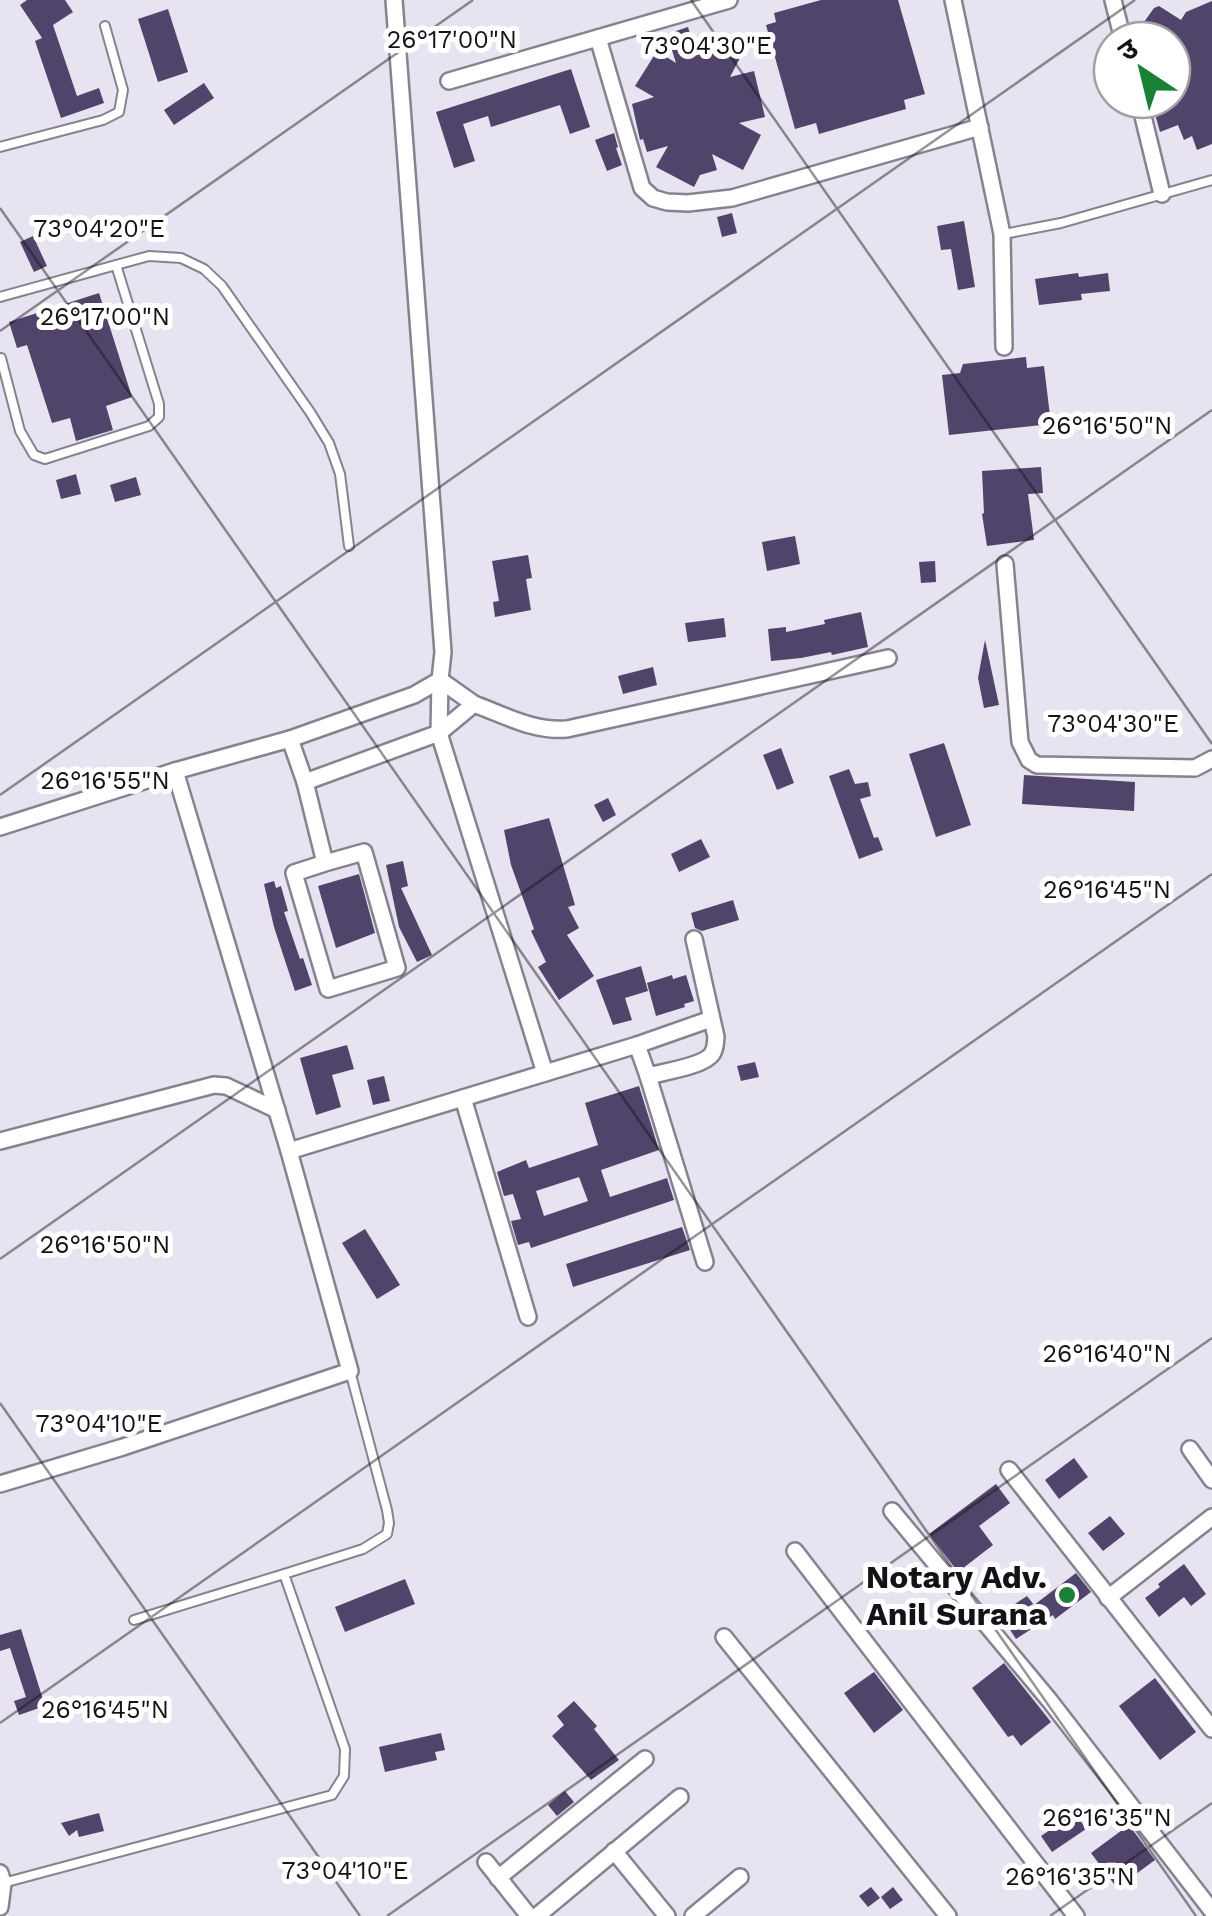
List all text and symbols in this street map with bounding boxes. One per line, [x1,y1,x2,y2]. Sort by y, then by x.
north arrow [1092,20,1192,120]
text: 26°17'00"N [387,25,517,54]
text: 73°04'30"E [640,31,772,60]
text: उ [1112,31,1145,68]
text: 73°04'20"E [33,214,165,243]
text: 26°17'00"N [40,302,170,331]
text: 26°16'50"N [1042,411,1172,440]
text: 73°04'30"E [1047,709,1179,738]
text: 26°16'55"N [40,766,170,795]
text: 26°16'45"N [1043,875,1171,904]
text: 26°16'50"N [40,1230,170,1259]
text: 26°16'40"N [1042,1339,1172,1368]
text: 73°04'10"E [36,1409,162,1438]
place label: Notary Adv. Anil Surana [866,1558,1047,1633]
marker: Notary Adv. Anil Surana [1056,1584,1078,1606]
text: 26°16'45"N [41,1695,169,1724]
text: 26°16'35"N [1042,1803,1172,1832]
text: 73°04'10"E [282,1856,408,1885]
text: 26°16'35"N [1005,1862,1135,1891]

